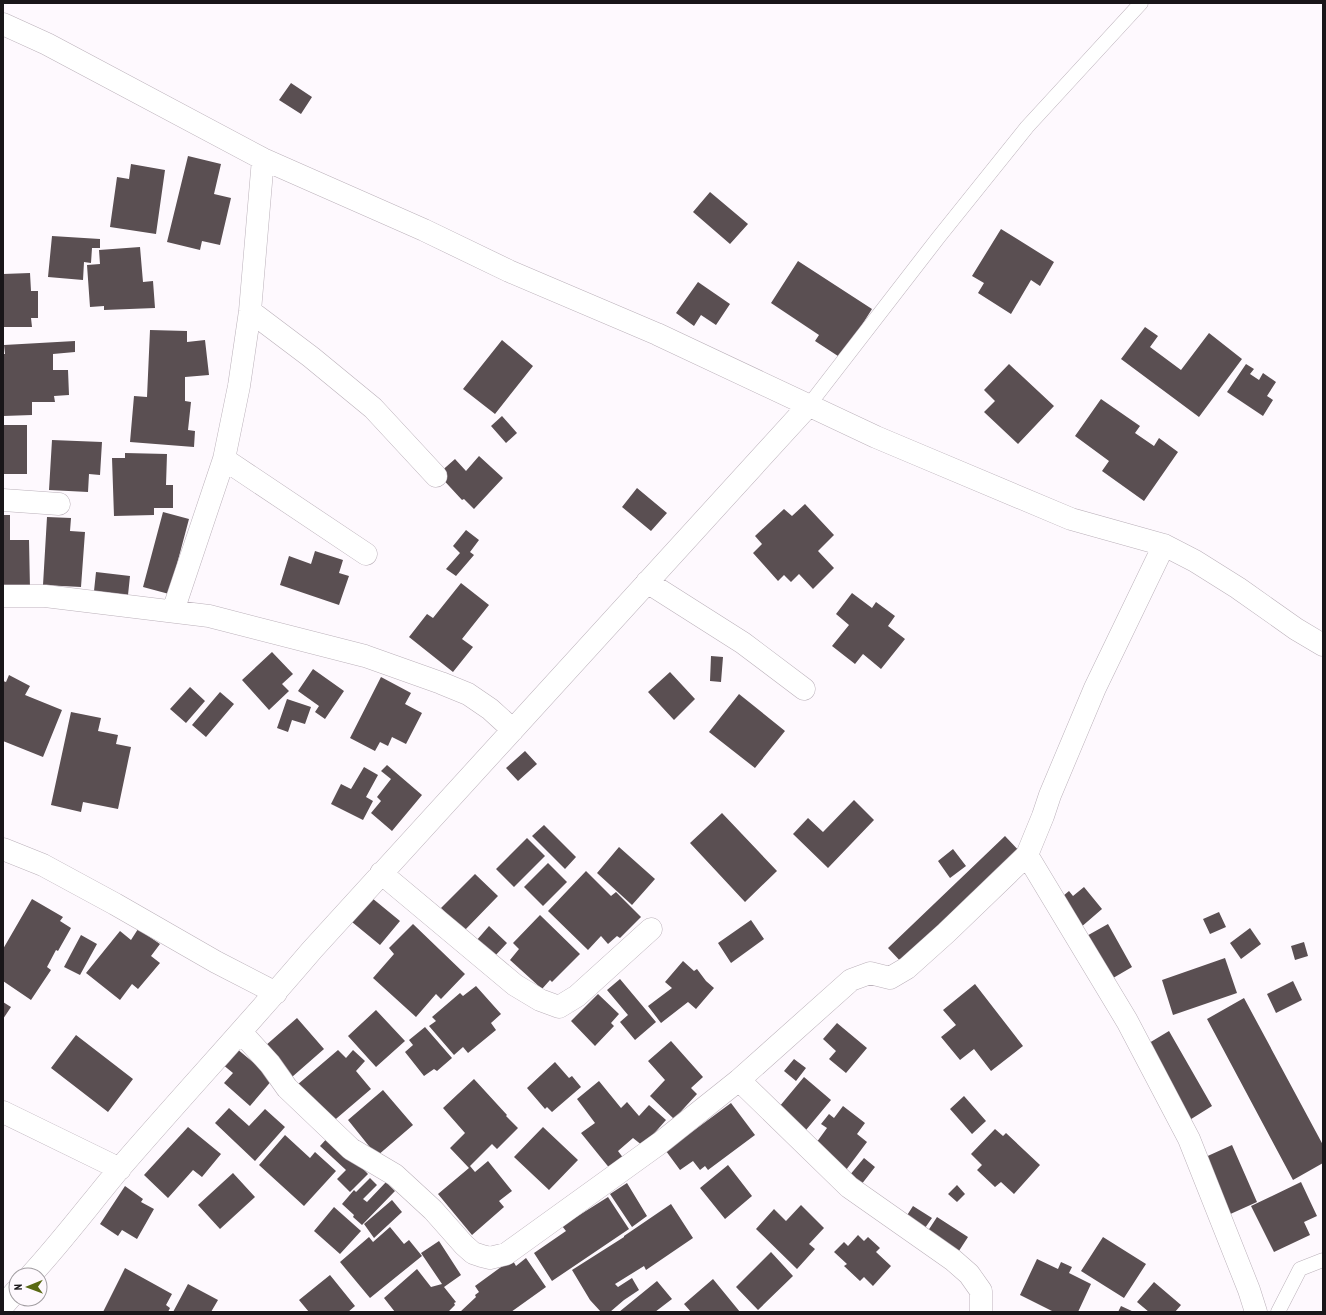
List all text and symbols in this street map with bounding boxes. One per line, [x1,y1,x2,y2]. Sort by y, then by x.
north arrow [8,1267,48,1307]
text: N [11,1284,25,1290]

